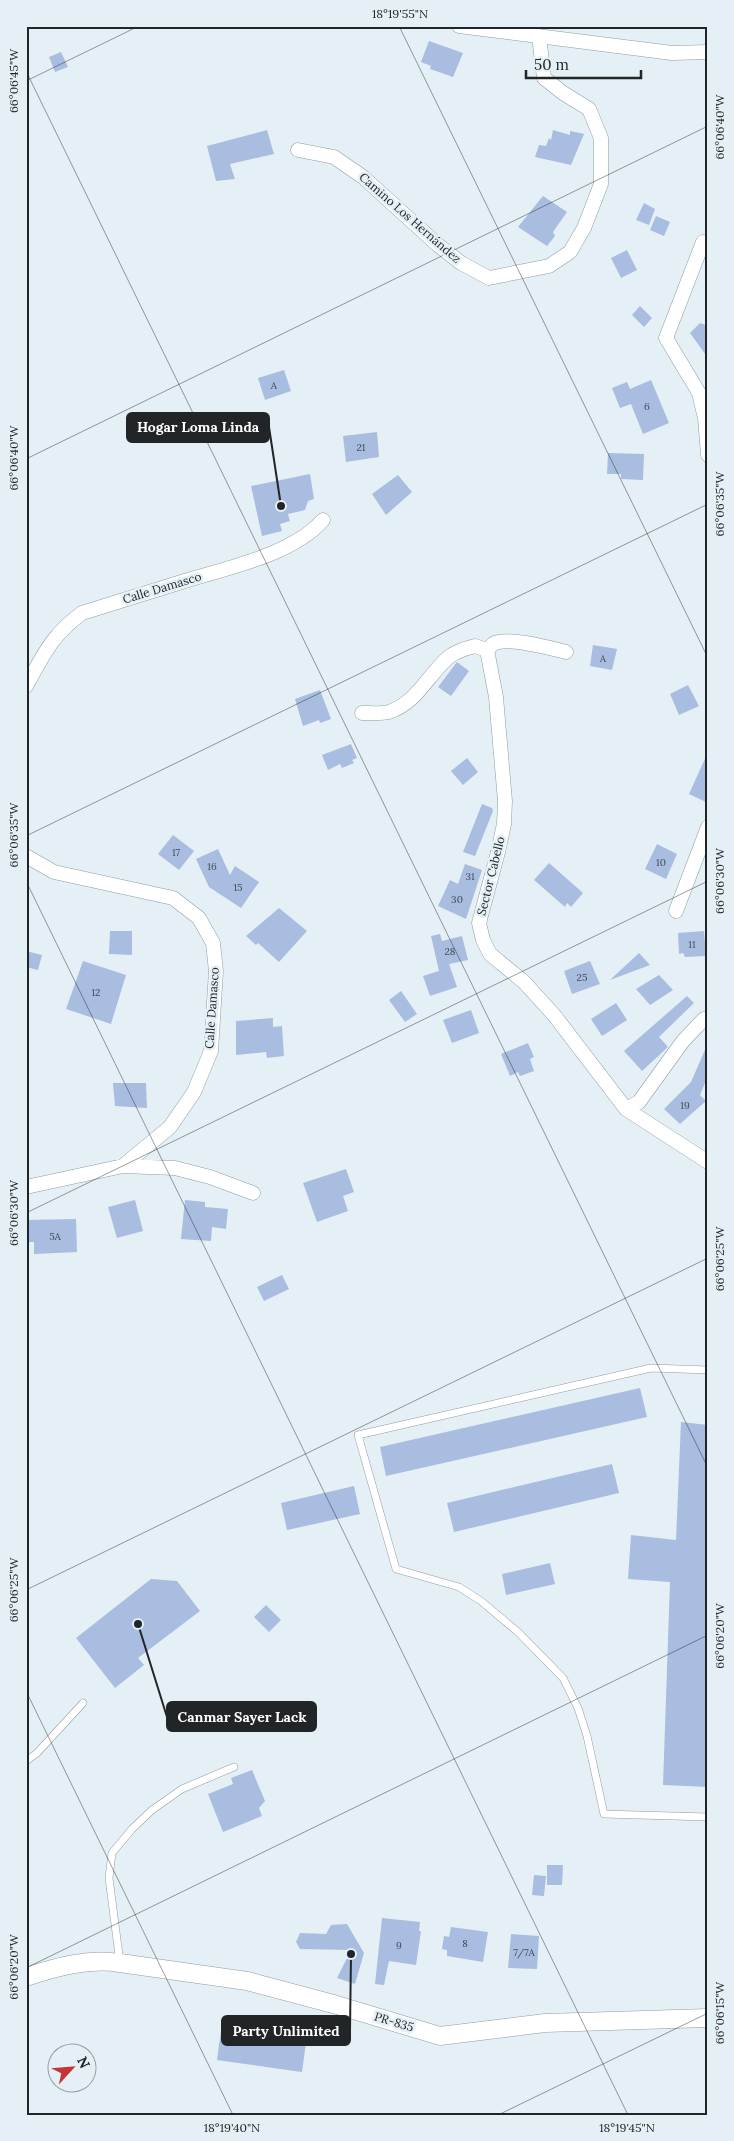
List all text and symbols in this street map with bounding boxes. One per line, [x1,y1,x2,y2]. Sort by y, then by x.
text: 18°19'55"N [372,6,428,21]
text: 66°06'45"W [6,48,21,113]
scale bar [526,48,642,80]
text: 50 m [534,55,569,74]
text: 66°06'40"W [712,93,727,160]
street label: Camino Los Hernández [356,169,464,266]
house number: A [270,379,278,392]
house number: 6 [644,400,650,413]
callout: Hogar Loma Linda [127,413,269,442]
text: Hogar Loma Linda [137,418,260,436]
text: 66°06'40"W [6,424,21,491]
house number: 21 [356,441,366,454]
text: 66°06'35"W [712,470,727,536]
street label: Calle Damasco [121,568,203,607]
house number: A [599,652,607,665]
text: 66°06'35"W [6,801,21,867]
street label: Sector Cabello [473,835,508,917]
house number: 17 [172,846,181,859]
text: 66°06'30"W [712,847,727,914]
house number: 10 [656,856,666,869]
house number: 16 [207,860,217,873]
house number: 31 [465,870,475,883]
house number: 15 [233,881,243,894]
house number: 30 [451,893,463,906]
house number: 11 [688,938,696,951]
house number: 28 [445,945,456,958]
street label: Calle Damasco [201,967,222,1049]
house number: 25 [577,971,587,984]
house number: 12 [91,986,101,999]
house number: 19 [680,1099,690,1112]
text: 66°06'30"W [6,1179,21,1246]
text: 66°06'25"W [712,1226,727,1291]
house number: 5A [49,1230,62,1243]
text: 66°06'25"W [6,1557,21,1622]
text: 66°06'20"W [712,1602,727,1669]
callout: Canmar Sayer Lack [167,1702,316,1731]
text: Canmar Sayer Lack [178,1708,307,1726]
text: 66°06'20"W [6,1933,21,2000]
house number: 8 [462,1937,468,1950]
house number: 9 [396,1939,402,1952]
house number: 7/7A [513,1946,535,1959]
text: 66°06'15"W [712,1981,727,2044]
street label: PR-835 [373,2008,416,2035]
callout: Party Unlimited [222,2016,350,2045]
text: Party Unlimited [232,2022,340,2040]
north arrow [48,2044,98,2094]
text: N [73,2053,94,2071]
text: 18°19'40"N [204,2120,260,2135]
text: 18°19'45"N [599,2120,655,2135]

